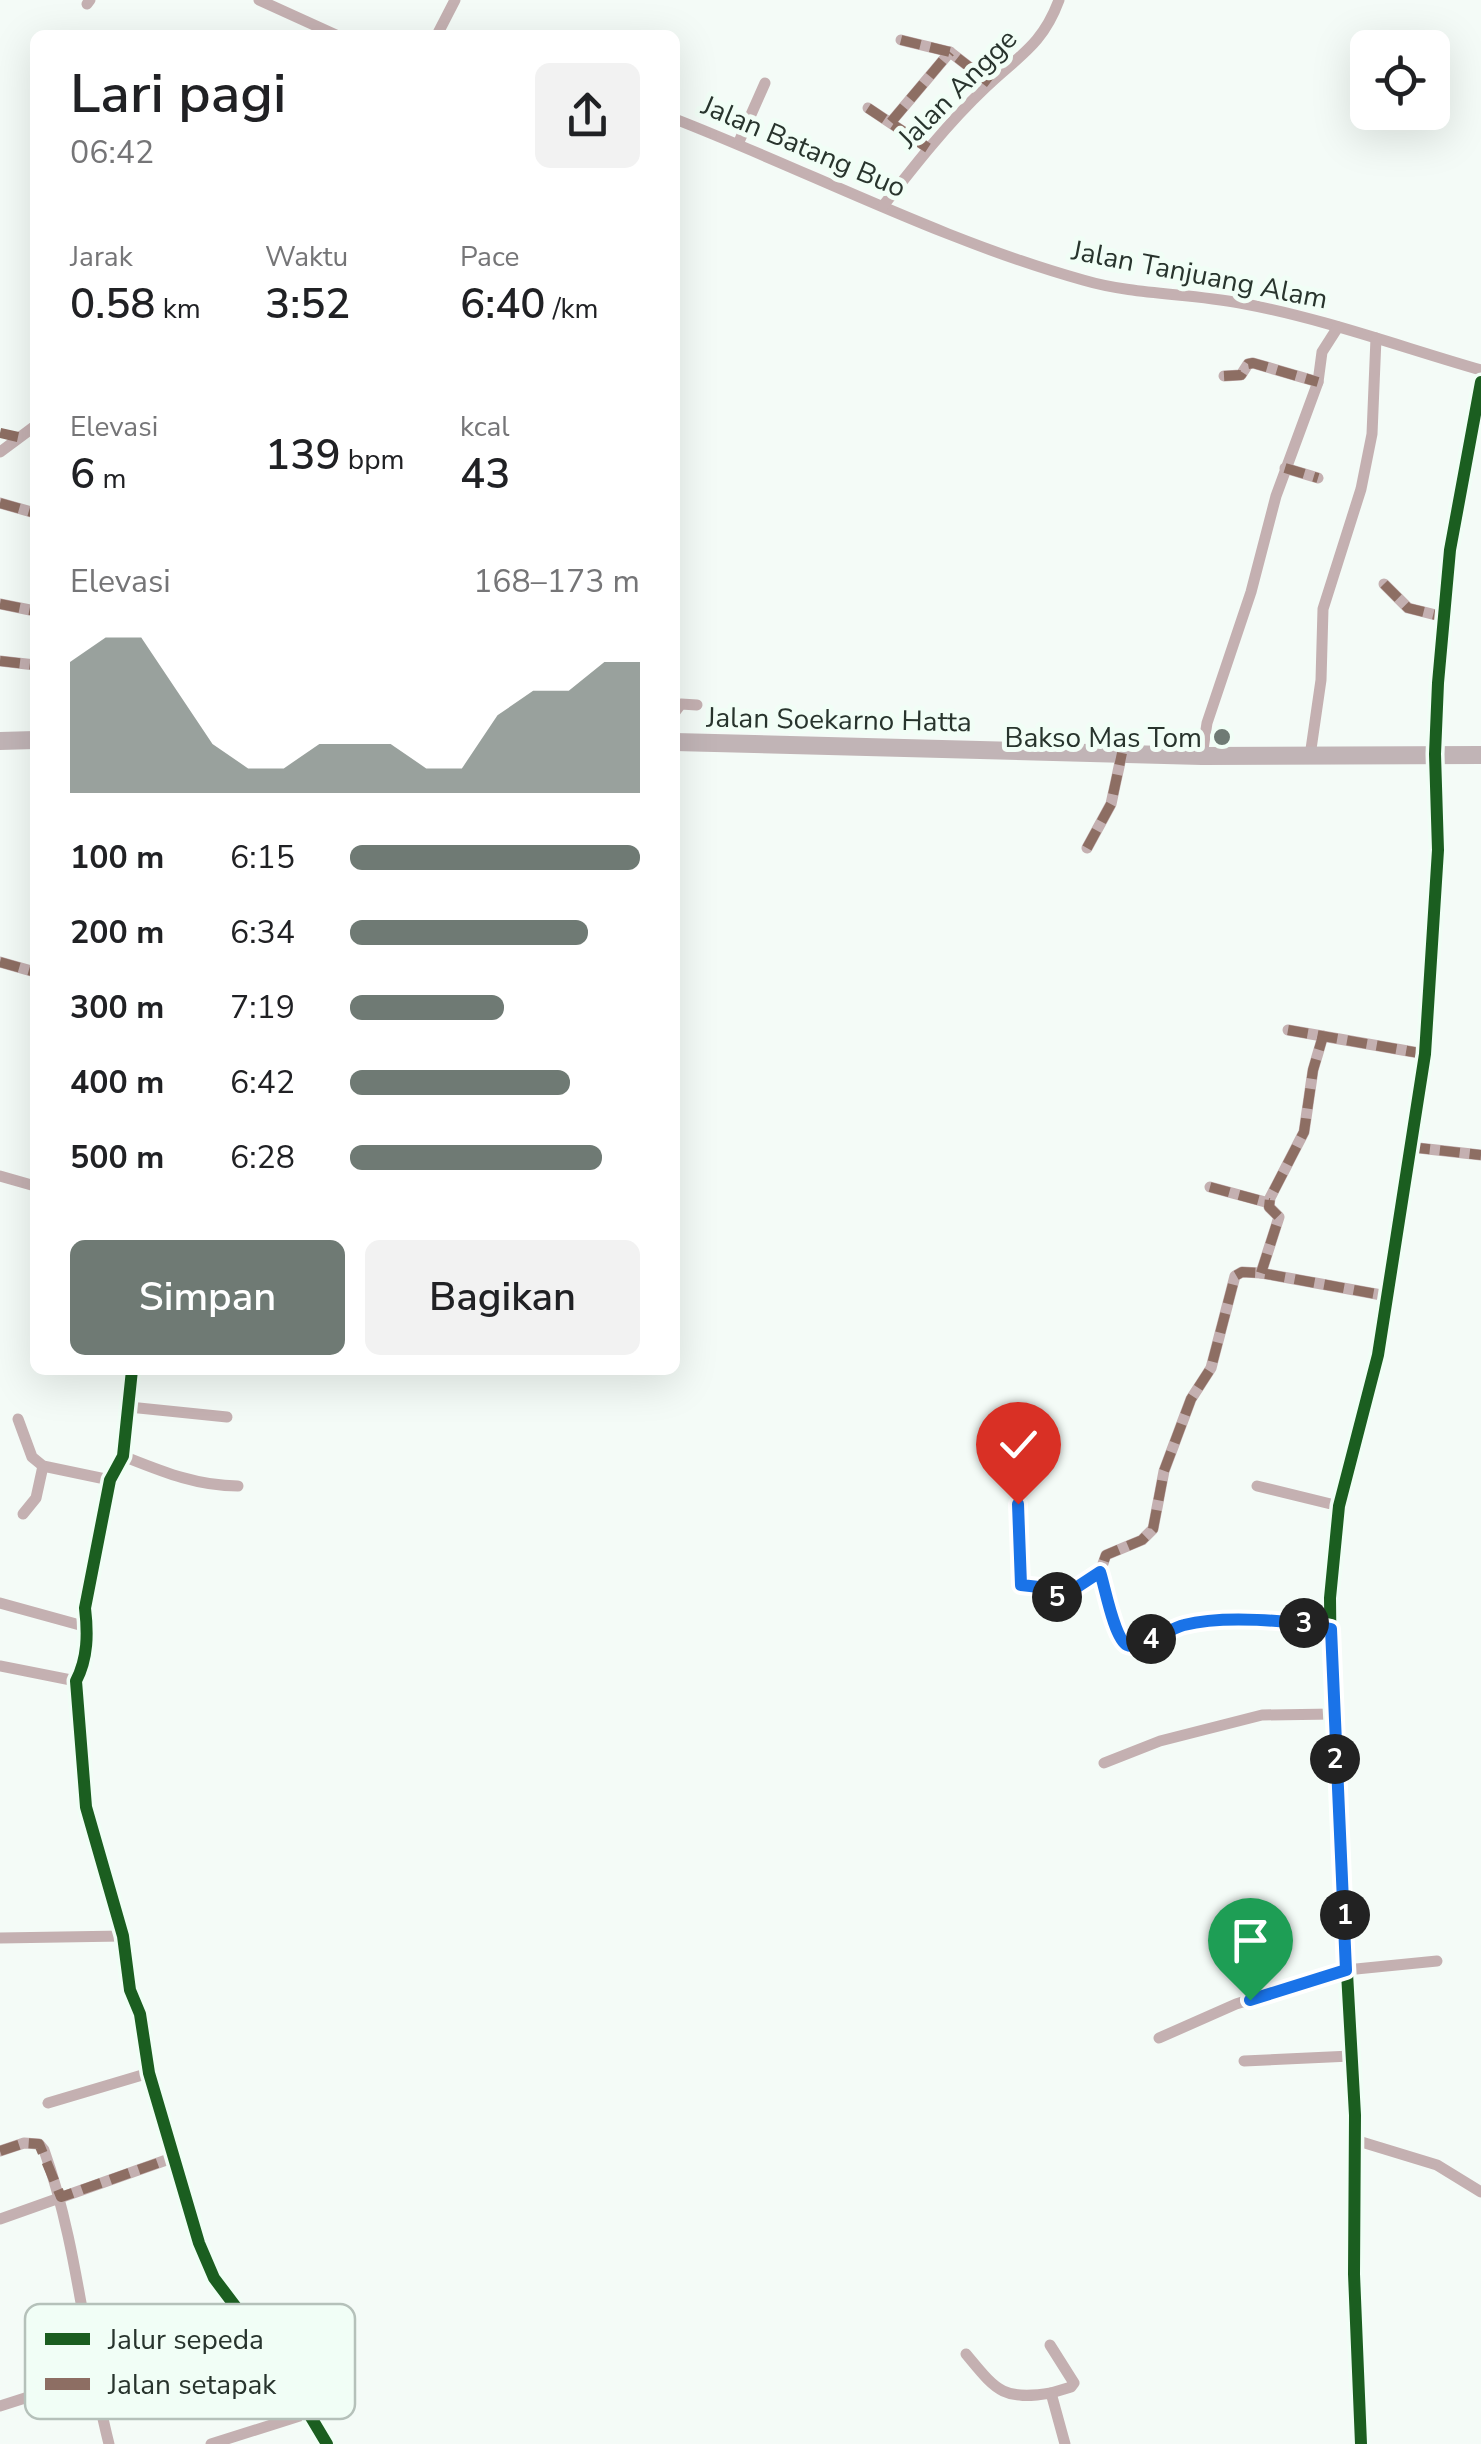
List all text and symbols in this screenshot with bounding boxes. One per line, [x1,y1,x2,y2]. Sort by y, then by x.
street label: Jalan Angge [889,21,1026,157]
map controls [1350,30,1450,130]
button: locate [1350,30,1450,130]
text: Lari pagi [70,56,286,131]
button: share [535,63,640,168]
street label: Jalan Batang Buo [695,86,911,207]
text: 06:42 [70,131,154,174]
street label: Jalan Tanjuang Alam [1068,231,1331,318]
text: Jarak [70,238,133,276]
text: Waktu [265,238,348,276]
text: Pace [460,238,519,276]
text: 0.58 [70,276,156,333]
text: 3:52 [265,276,351,333]
text: 6:40 [460,276,546,333]
text: km [156,290,201,328]
text: /km [546,290,599,328]
text: Elevasi [70,408,158,446]
text: kcal [460,408,510,446]
text: 139 [265,427,341,484]
text: bpm [341,441,404,479]
text: 6 [70,446,95,503]
text: 43 [460,446,510,503]
text: m [95,460,126,498]
text: Elevasi [70,560,171,603]
text: 168–173 m [473,560,640,603]
street label: Jalan Soekarno Hatta [705,699,972,741]
place label: Bakso Mas Tom [1005,719,1202,757]
marker: Bakso Mas Tom [1211,726,1233,748]
text: 100 m [70,836,164,879]
text: 6:15 [230,836,295,879]
text: 200 m [70,911,164,954]
text: 6:34 [230,911,295,954]
text: 300 m [70,986,164,1029]
text: 7:19 [230,986,295,1029]
text: 400 m [70,1061,164,1104]
text: 6:42 [230,1061,295,1104]
text: 500 m [70,1136,164,1179]
text: 6:28 [230,1136,295,1179]
button: Simpan [70,1240,345,1355]
button: Bagikan [365,1240,640,1355]
pin [976,1402,1061,1505]
icon: check [991,1417,1046,1472]
pin: 5 [1032,1572,1082,1622]
text: 5 [1049,1578,1065,1616]
pin: 3 [1279,1598,1329,1648]
text: 3 [1296,1604,1312,1642]
pin: 4 [1126,1614,1176,1664]
text: 4 [1143,1620,1159,1658]
pin: 2 [1310,1734,1360,1784]
text: 2 [1327,1740,1343,1778]
pin: 1 [1320,1890,1370,1940]
text: 1 [1337,1896,1353,1934]
pin [1208,1898,1293,2001]
icon: arrive [1223,1913,1278,1968]
legend [25,2304,355,2419]
text: Jalur sepeda [107,2321,264,2359]
text: Jalan setapak [107,2366,277,2404]

